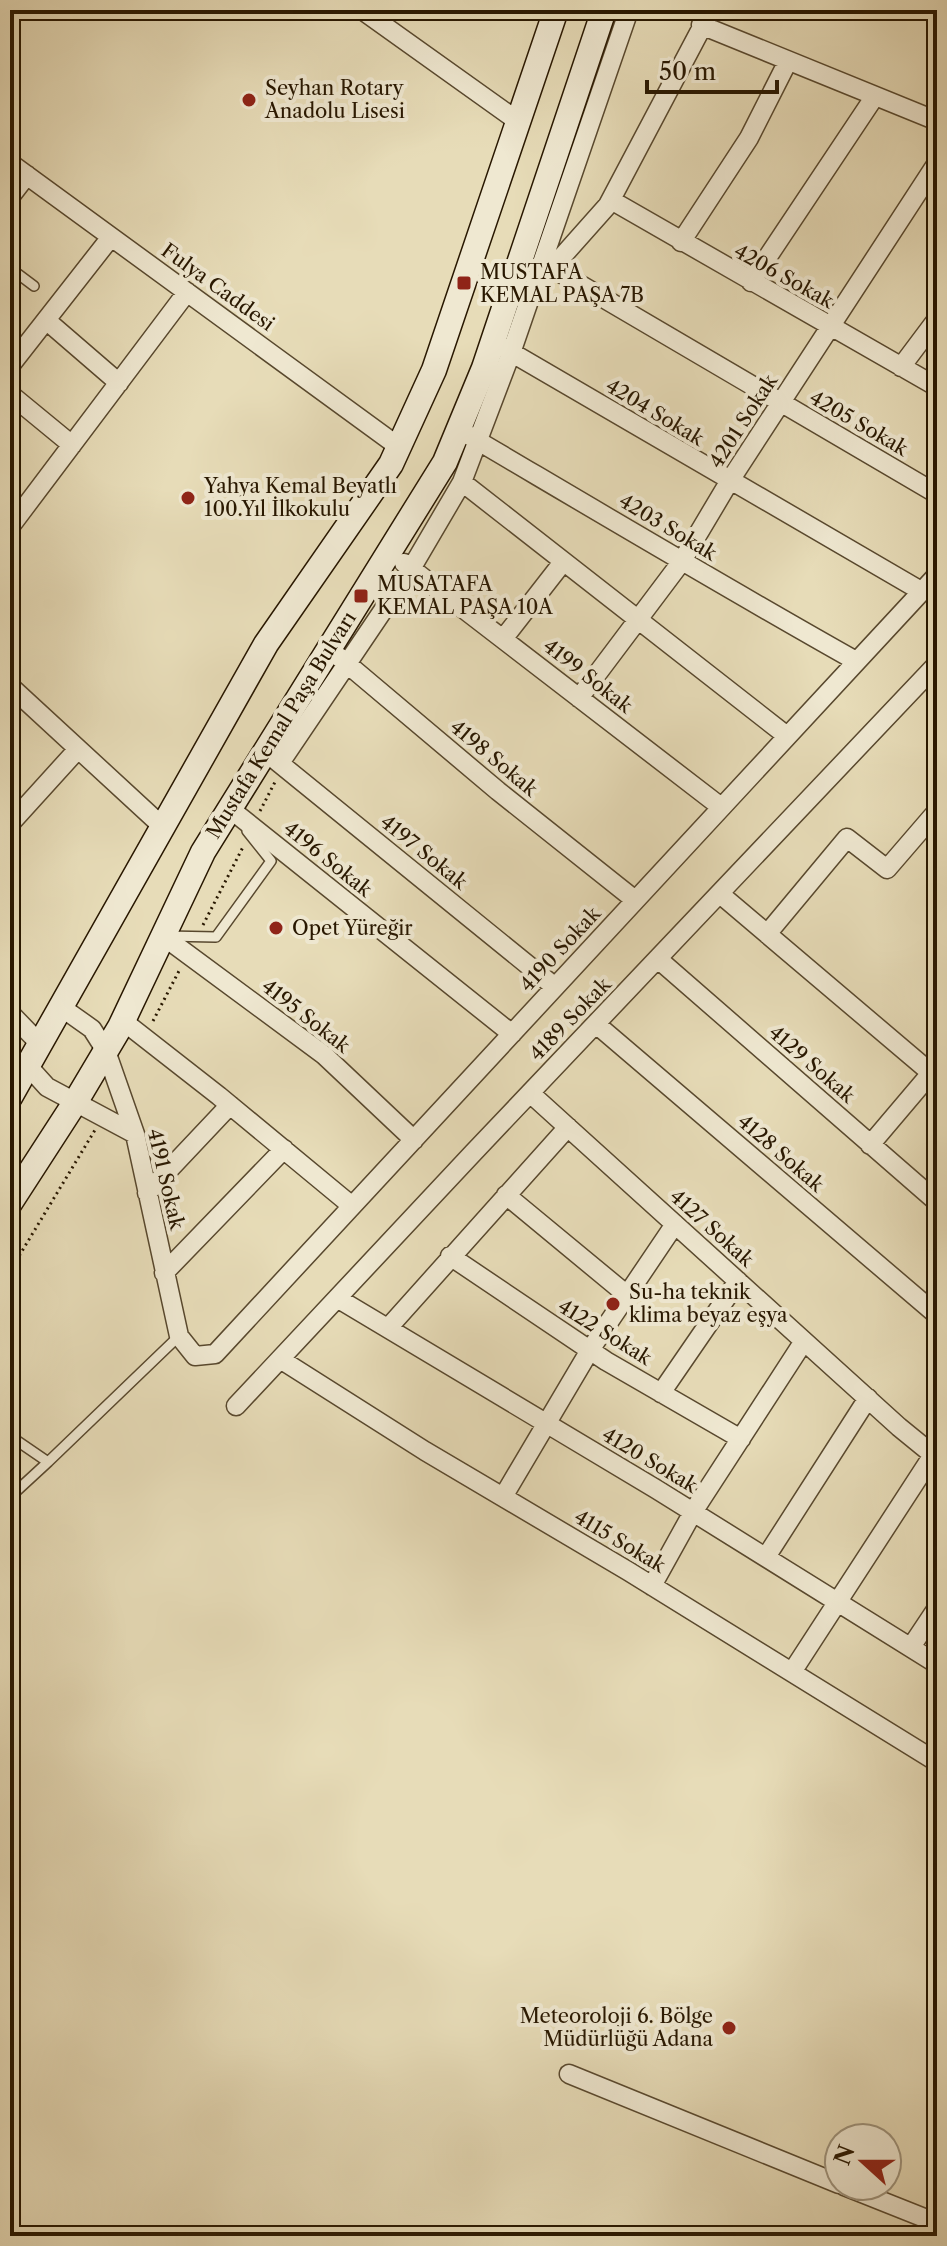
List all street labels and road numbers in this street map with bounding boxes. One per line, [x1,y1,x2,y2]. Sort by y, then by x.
street label: Fulya Caddesi [157,238,279,336]
street label: 4206 Sokak [730,239,839,314]
street label: 4201 Sokak [704,368,783,472]
street label: 4204 Sokak [602,373,710,451]
street label: 4205 Sokak [806,385,914,461]
street label: 4203 Sokak [615,488,722,566]
street label: Mustafa Kemal Paşa Bulvarı [201,607,361,843]
street label: 4199 Sokak [539,634,638,719]
street label: 4198 Sokak [446,715,544,802]
street label: 4197 Sokak [376,810,473,895]
street label: 4196 Sokak [279,816,378,903]
street label: 4190 Sokak [515,901,606,996]
street label: 4189 Sokak [524,971,617,1066]
street label: 4195 Sokak [257,974,356,1059]
street label: 4129 Sokak [764,1020,861,1109]
street label: 4128 Sokak [733,1109,830,1198]
street label: 4191 Sokak [143,1126,190,1233]
street label: 4127 Sokak [665,1184,760,1273]
street label: 4122 Sokak [554,1294,657,1371]
street label: 4120 Sokak [598,1422,703,1499]
street label: 4115 Sokak [570,1504,671,1578]

